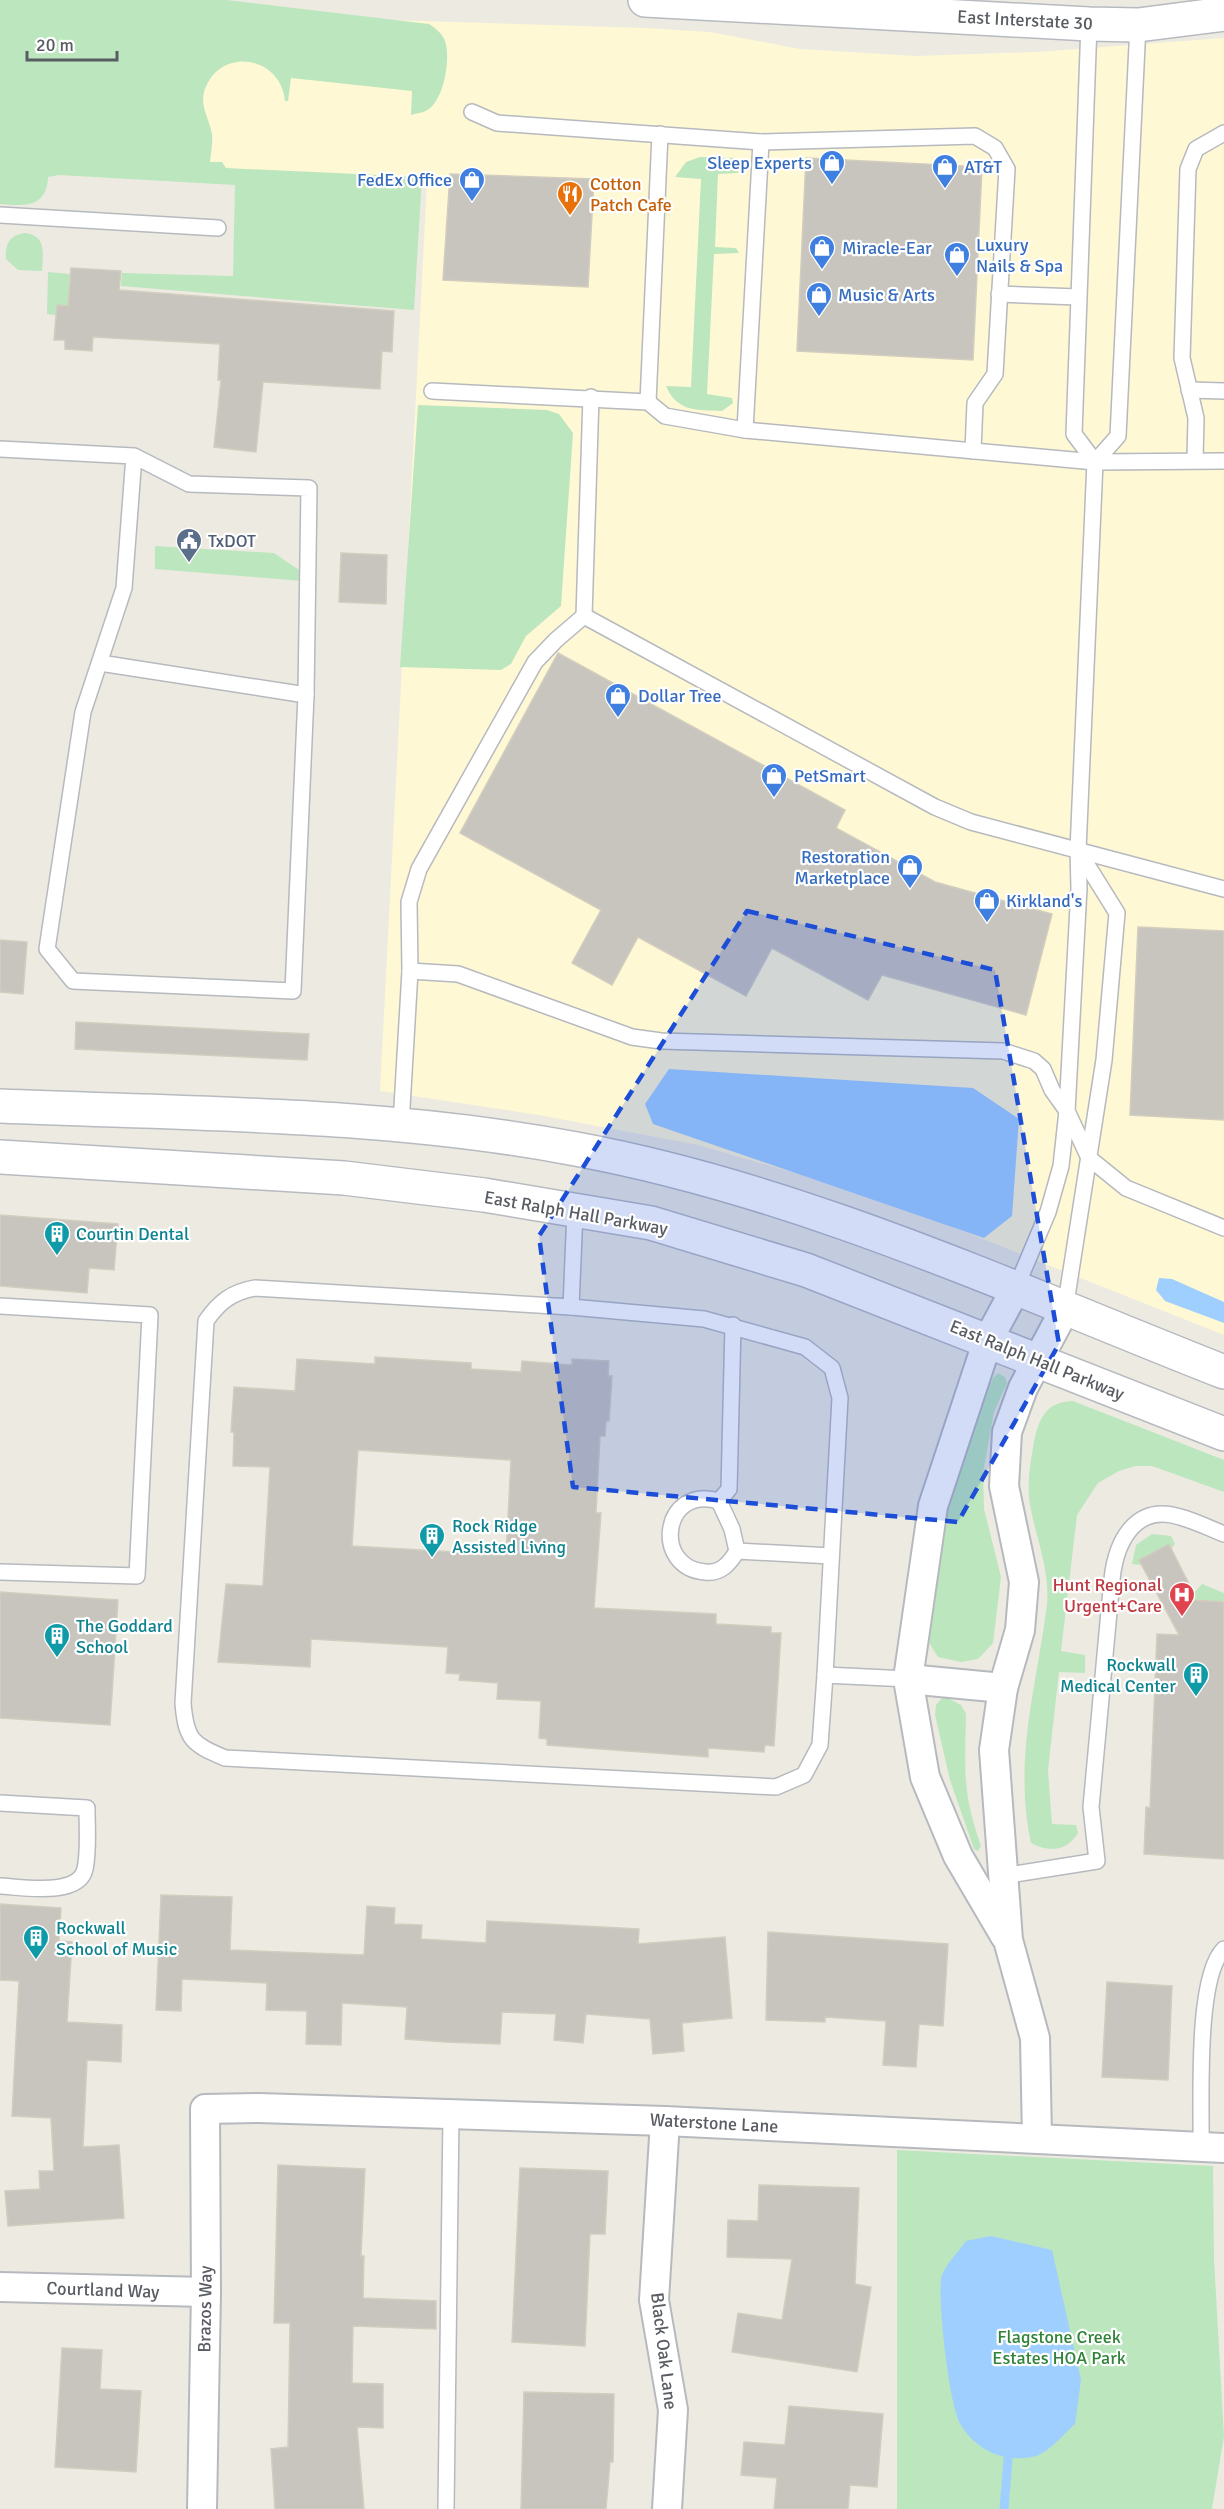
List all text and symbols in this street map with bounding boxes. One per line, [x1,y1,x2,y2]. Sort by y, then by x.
street label: East Interstate 30 [957,5,1093,35]
scale bar [27,24,117,62]
text: 20 m [36,34,74,56]
shop icon: Sleep Experts [817,148,847,186]
place label: Sleep Experts [707,152,812,174]
shop icon: AT&T [930,152,960,190]
place label: AT&T [964,156,1002,178]
shop icon: FedEx Office [457,165,487,203]
place label: FedEx Office [357,169,452,191]
place label: Cotton Patch Cafe [590,173,672,216]
restaurant icon: Cotton Patch Cafe [555,179,585,217]
shop icon: Miracle-Ear [807,233,837,271]
place label: Luxury Nails & Spa [976,234,1063,277]
place label: Miracle-Ear [842,237,932,259]
shop icon: Luxury Nails & Spa [942,240,972,278]
shop icon: Music & Arts [804,280,834,318]
place label: Music & Arts [838,284,935,306]
public building icon: TxDOT [174,526,204,564]
place label: TxDOT [208,530,256,552]
shop icon: Dollar Tree [603,681,633,719]
place label: Dollar Tree [638,685,721,707]
shop icon: PetSmart [759,761,789,799]
place label: PetSmart [794,765,866,787]
place label: Restoration Marketplace [794,846,890,889]
shop icon: Restoration Marketplace [895,852,925,890]
shop icon: Kirkland's [972,886,1002,924]
place label: Kirkland's [1006,890,1082,912]
street label: East Ralph Hall Parkway [482,1186,670,1240]
building icon: Courtin Dental [42,1219,72,1257]
place label: Courtin Dental [76,1223,189,1245]
street label: East Ralph Hall Parkway [947,1315,1128,1405]
place label: Rock Ridge Assisted Living [452,1515,566,1558]
building icon: Rock Ridge Assisted Living [417,1521,447,1559]
place label: Hunt Regional Urgent+Care [1052,1574,1162,1617]
hospital icon: Hunt Regional Urgent+Care [1167,1580,1197,1618]
place label: The Goddard School [76,1615,173,1658]
building icon: The Goddard School [42,1621,72,1659]
place label: Rockwall Medical Center [1060,1654,1176,1697]
building icon: Rockwall Medical Center [1181,1660,1211,1698]
place label: Rockwall School of Music [56,1917,177,1960]
building icon: Rockwall School of Music [21,1923,51,1961]
street label: Waterstone Lane [649,2109,779,2137]
street label: Brazos Way [193,2265,217,2353]
street label: Courtland Way [46,2277,160,2303]
street label: Black Oak Lane [646,2291,682,2411]
park label: Flagstone Creek Estates HOA Park [992,2326,1126,2369]

